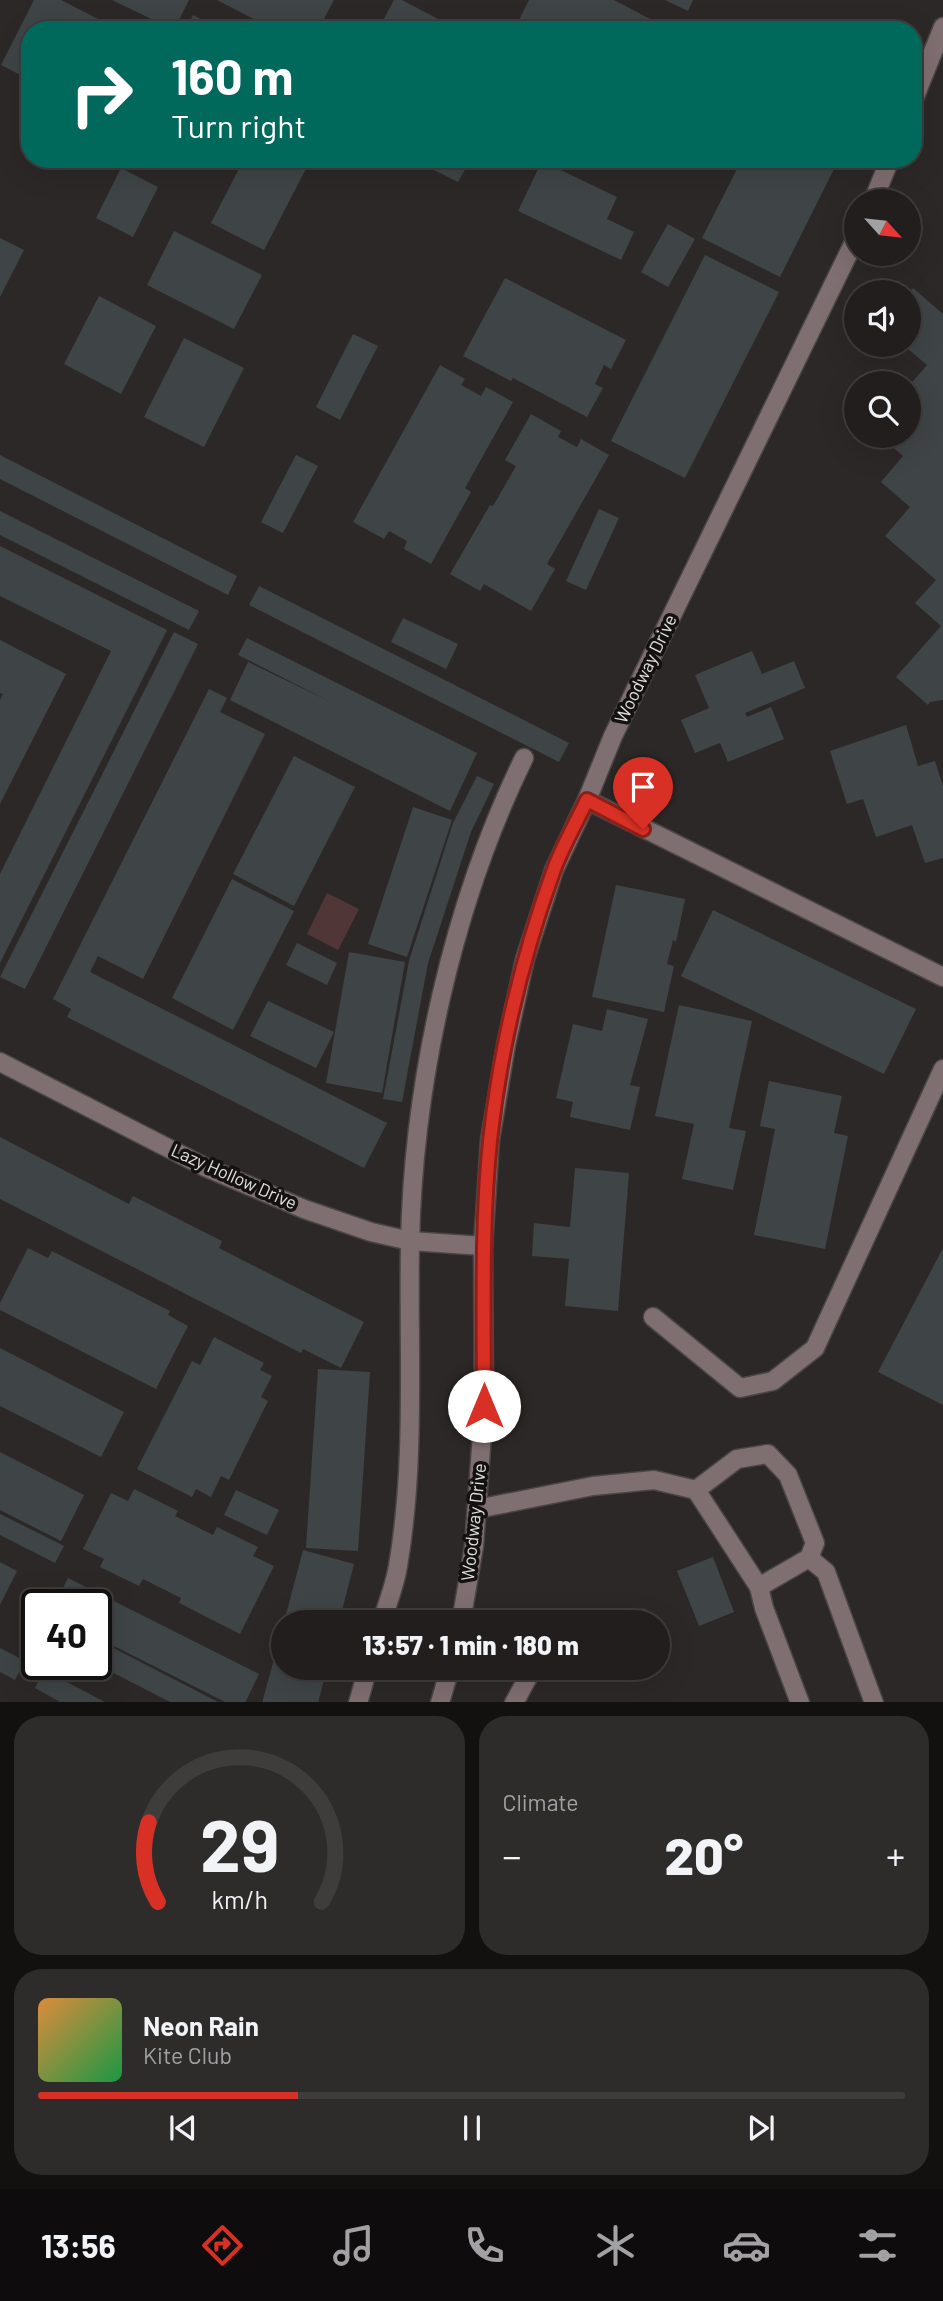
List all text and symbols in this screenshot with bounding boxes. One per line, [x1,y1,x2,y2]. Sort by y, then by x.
text: 160 m [171,46,293,105]
icon: right [56,49,147,140]
text: Turn right [171,106,306,144]
north arrow [844,189,920,266]
map controls [844,189,921,448]
button: sound [844,280,921,357]
button: search [844,371,921,448]
street label: Woodway Drive [609,611,681,727]
pin [613,757,673,829]
icon: arrive [624,768,662,806]
street label: Lazy Hollow Drive [168,1139,301,1214]
position arrow [447,1369,521,1443]
street label: Woodway Drive [456,1462,490,1582]
speed limit sign: 40 [21,1589,112,1680]
text: 13:57 · 1 min · 180 m [362,1629,579,1660]
text: Climate [503,1788,579,1816]
text: 29 [200,1799,279,1887]
text: 20° [664,1823,743,1885]
text: − [503,1832,522,1878]
text: + [886,1832,905,1878]
text: km/h [211,1883,268,1913]
text: Neon Rain [143,2010,259,2041]
text: Kite Club [143,2041,232,2069]
icon: previous [164,2109,202,2147]
icon: pause [453,2109,491,2147]
icon: next [742,2109,780,2147]
icon: directions [198,2221,247,2270]
icon: music [329,2221,378,2270]
icon: phone [460,2221,509,2270]
icon: climate [591,2221,640,2270]
icon: car [722,2221,771,2270]
icon: filters [853,2221,902,2270]
text: 13:56 [41,2226,116,2264]

